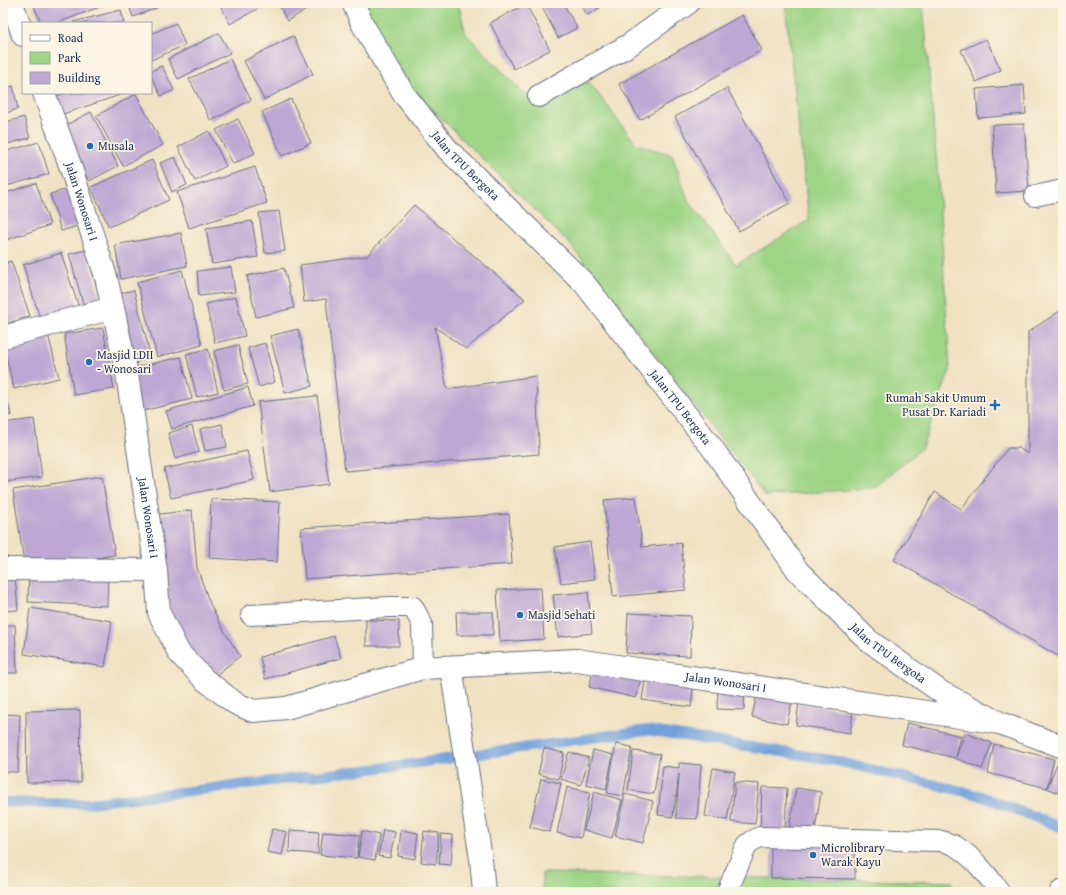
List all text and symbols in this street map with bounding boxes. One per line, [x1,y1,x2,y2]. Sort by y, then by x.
legend [22,22,152,94]
text: Road [58,29,84,46]
text: Park [58,49,82,66]
text: Building [58,69,101,86]
street label: Jalan TPU Bergota [427,125,504,204]
place label: Musala [98,137,134,154]
marker: Musala [85,141,95,151]
street label: Jalan Wonosari I [61,158,103,243]
place label: Masjid LDII - Wonosari [97,346,154,377]
marker: Masjid LDII - Wonosari [84,357,94,367]
street label: Jalan TPU Bergota [645,364,716,448]
place label: Rumah Sakit Umum Pusat Dr. Kariadi [886,389,987,420]
marker: Rumah Sakit Umum Pusat Dr. Kariadi [989,399,1001,411]
street label: Jalan Wonosari I [134,474,163,560]
place label: Masjid Sehati [528,606,596,623]
marker: Masjid Sehati [515,610,525,620]
street label: Jalan TPU Bergota [846,617,930,687]
street label: Jalan Wonosari I [682,667,768,696]
place label: Microlibrary Warak Kayu [821,839,885,870]
marker: Microlibrary Warak Kayu [808,850,818,860]

